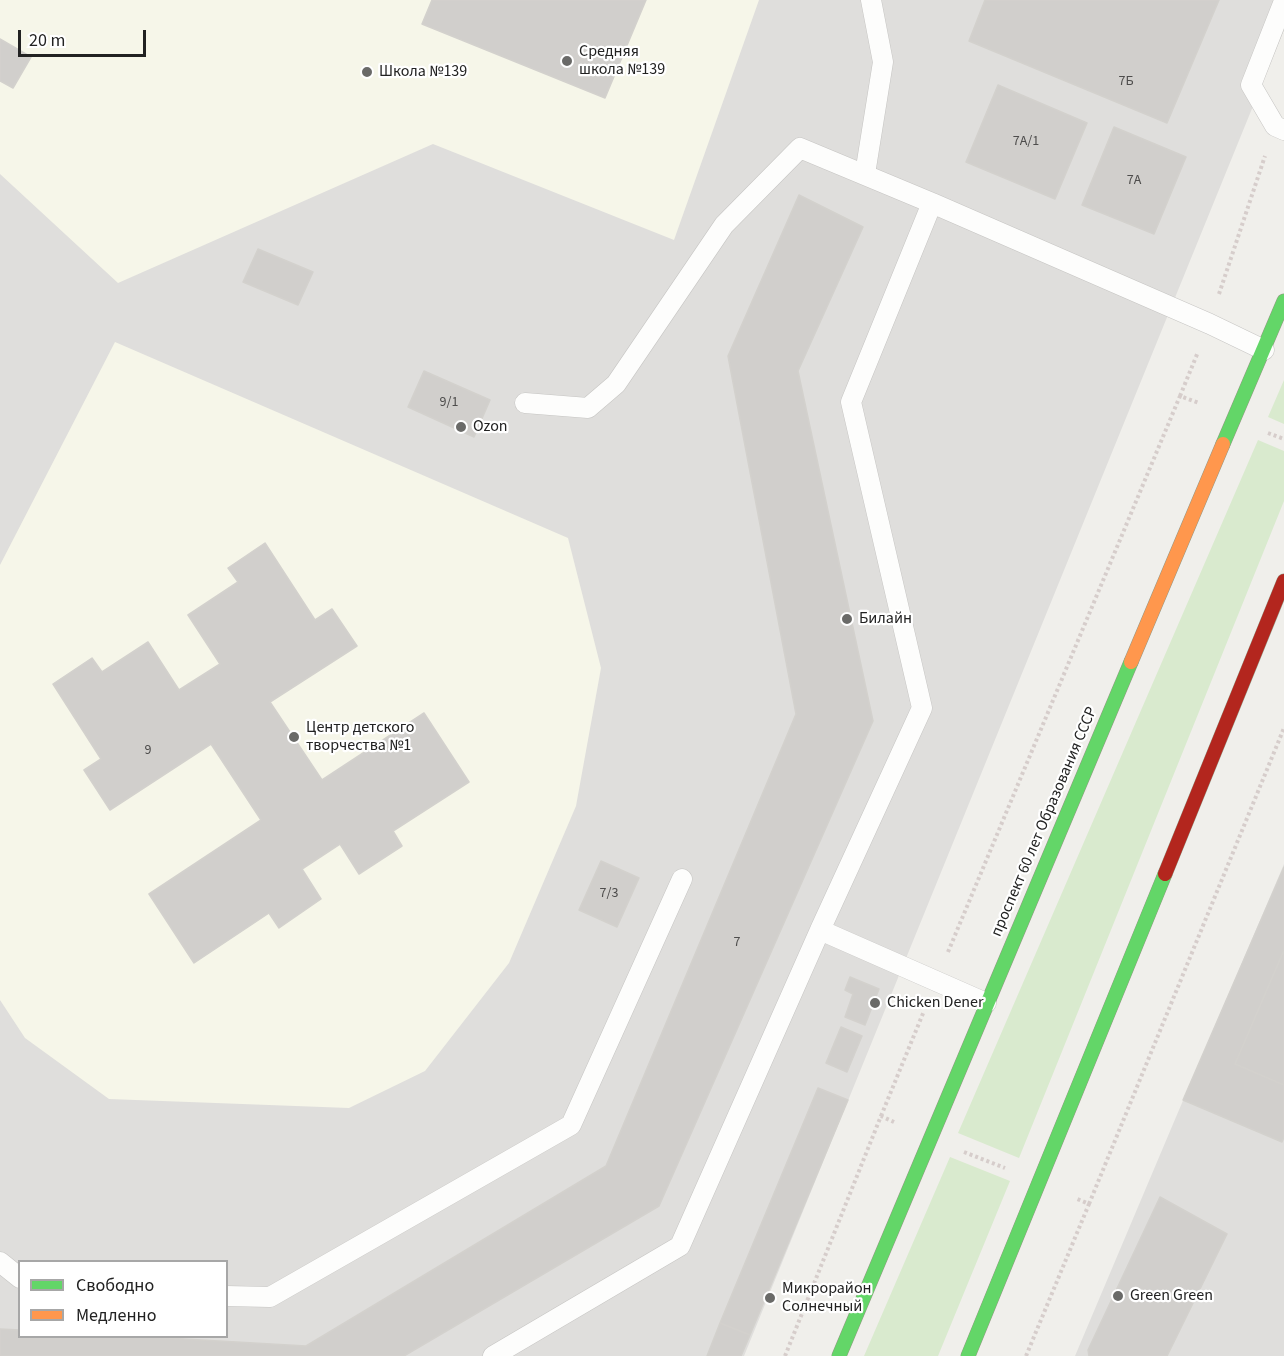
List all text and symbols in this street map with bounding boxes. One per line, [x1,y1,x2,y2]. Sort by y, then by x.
scale bar [21,18,148,56]
text: 20 m [29,28,65,53]
place label: Средняя школа №139 [579,42,665,80]
marker: Средняя школа №139 [560,54,574,68]
place label: Школа №139 [379,62,467,82]
marker: Школа №139 [360,65,374,79]
house number: 7Б [1118,74,1134,90]
house number: 7А/1 [1013,134,1039,150]
house number: 7А [1127,173,1141,189]
house number: 9/1 [440,395,458,411]
place label: Ozon [473,417,508,437]
marker: Ozon [454,420,468,434]
place label: Билайн [859,609,912,629]
marker: Билайн [840,612,854,626]
street label: проспект 60 лет Образования СССР [988,704,1102,940]
place label: Центр детского творчества №1 [306,718,414,756]
marker: Центр детского творчества №1 [287,730,301,744]
house number: 9 [145,743,151,759]
house number: 7/3 [600,886,618,902]
house number: 7 [734,935,740,951]
place label: Chicken Dener [887,993,984,1013]
marker: Chicken Dener [868,996,882,1010]
legend [18,1260,228,1338]
text: Свободно [76,1273,154,1298]
place label: Микрорайон Солнечный [782,1279,872,1317]
place label: Green Green [1130,1286,1213,1306]
marker: Green Green [1111,1289,1125,1303]
marker: Микрорайон Солнечный [763,1291,777,1305]
text: Медленно [76,1303,156,1328]

